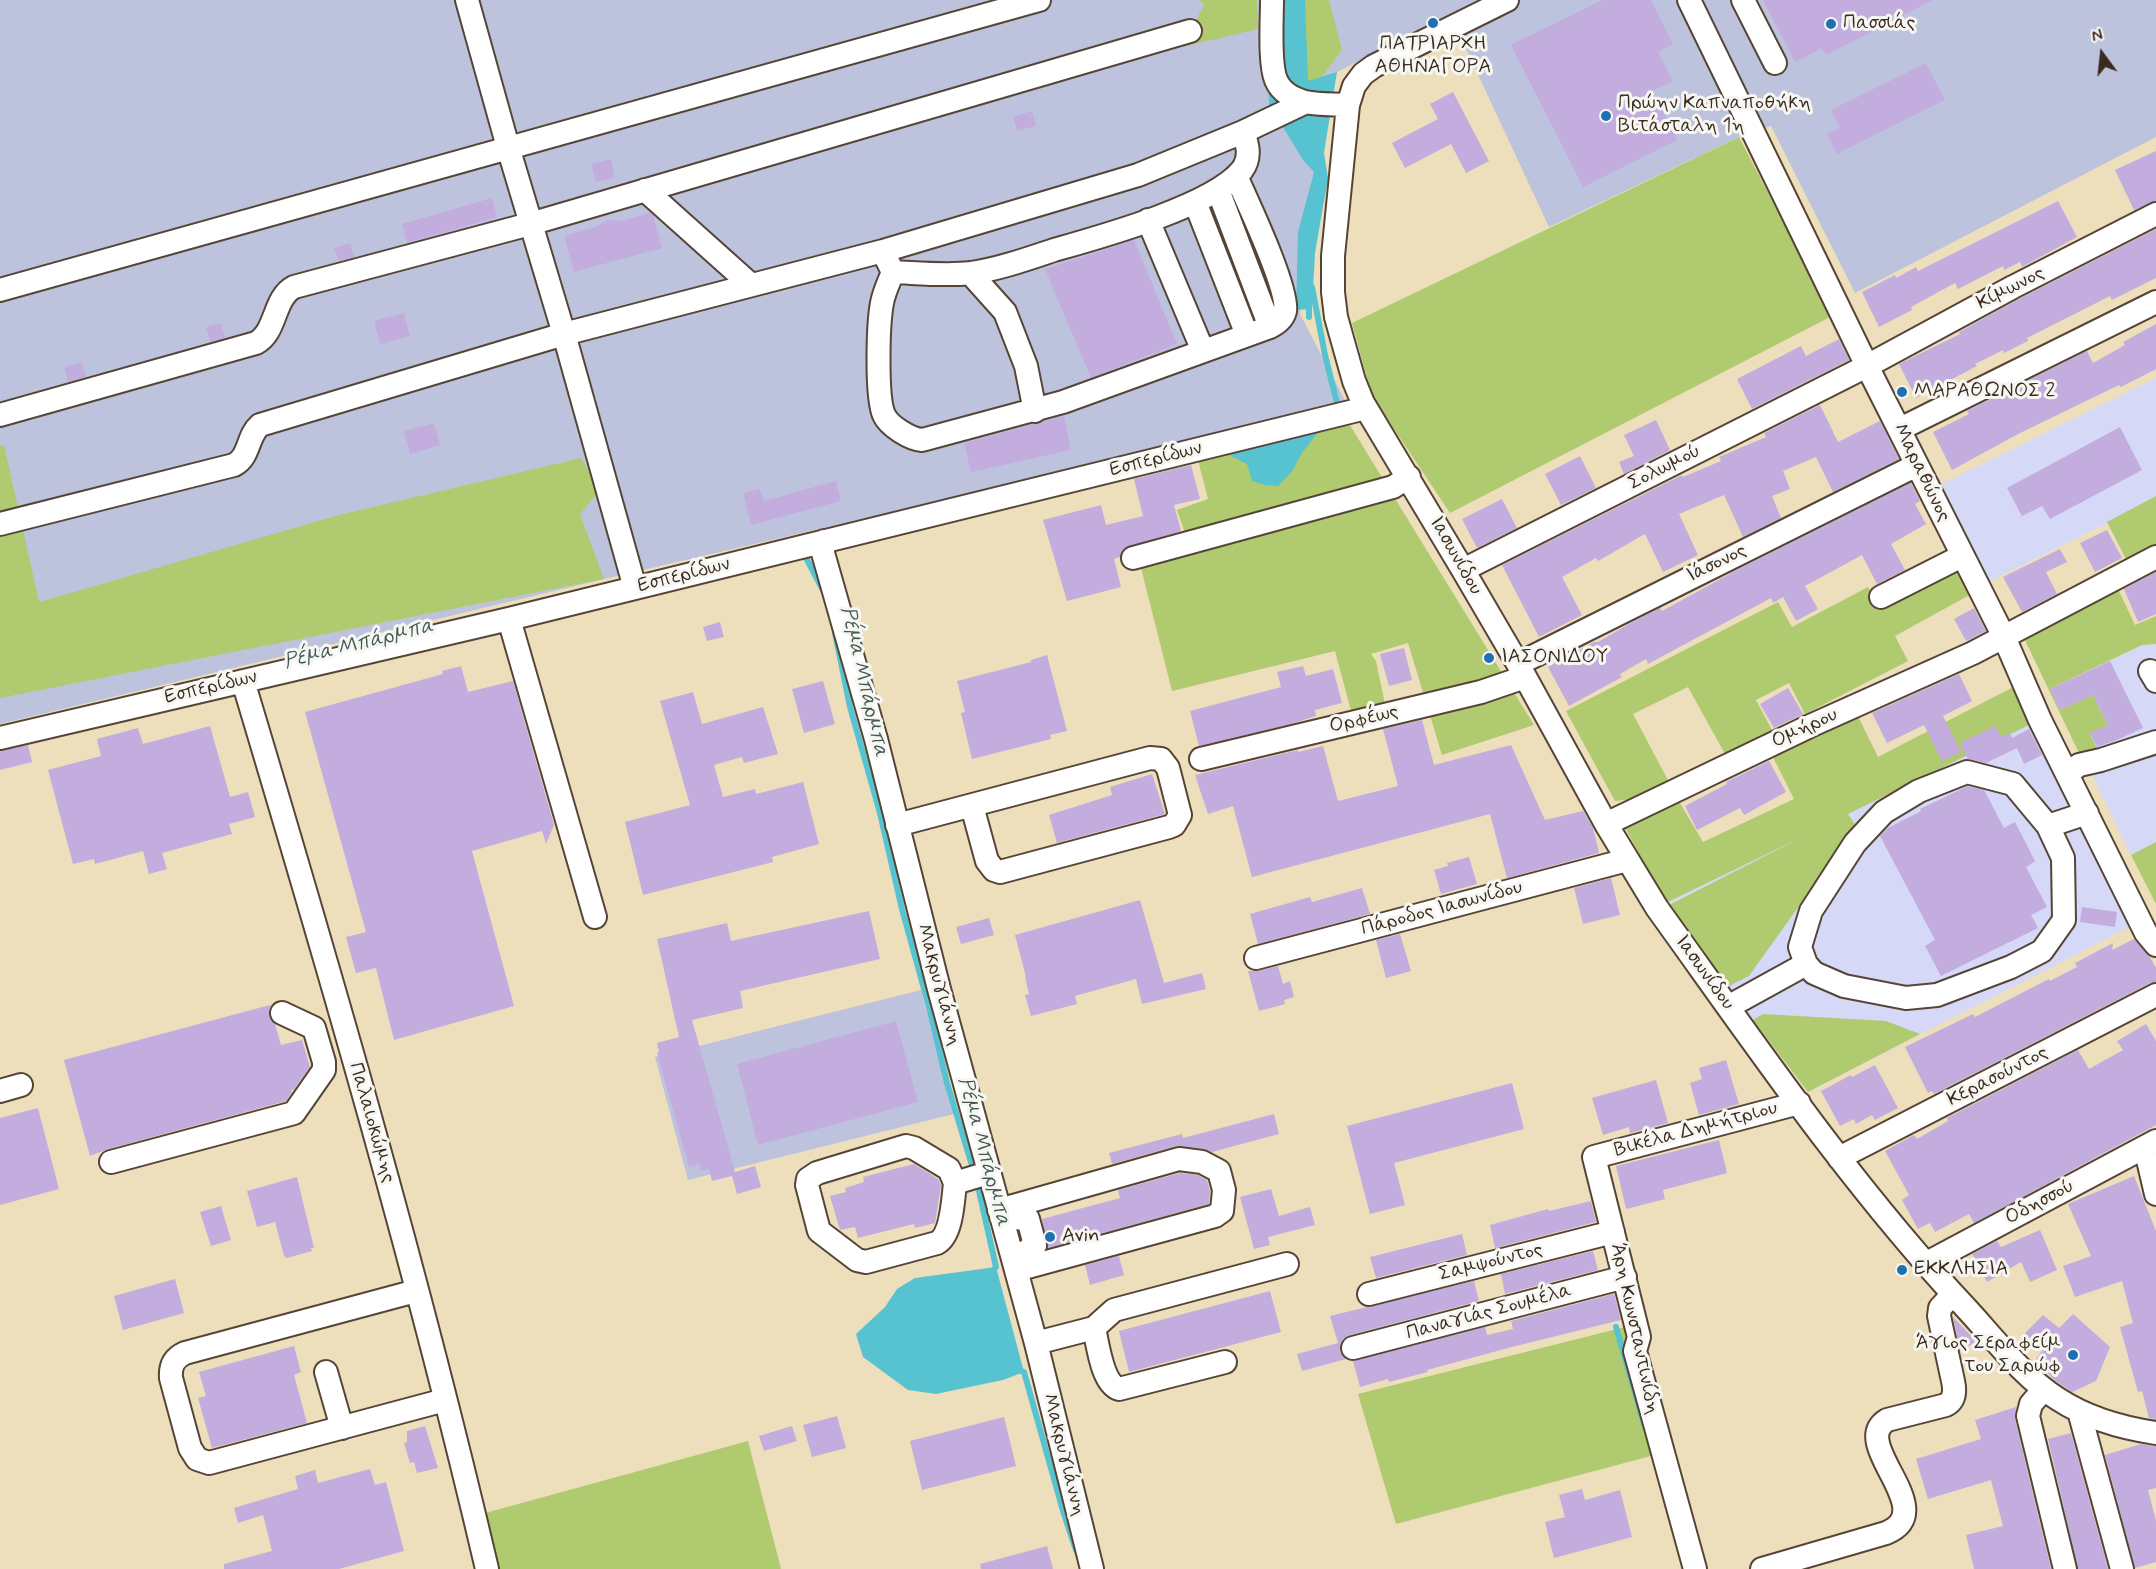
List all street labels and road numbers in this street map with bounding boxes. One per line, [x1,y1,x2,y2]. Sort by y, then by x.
street label: Κίμωνος [1973,262,2049,316]
street label: Μαραθώνος [1887,420,1955,526]
street label: Εσπερίδων [1107,437,1205,483]
street label: Σολωμού [1625,440,1705,496]
street label: Ιασωνίδου [1423,513,1487,599]
street label: Ιάσονος [1683,539,1751,589]
street label: Εσπερίδων [635,553,733,599]
street label: Εσπερίδων [162,666,260,710]
street label: Ορφέως [1327,700,1401,740]
street label: Ομήρου [1768,703,1842,755]
street label: Πάροδος Ιασωνίδου [1359,876,1525,942]
street label: Μακρυγιάννη [910,922,966,1048]
street label: Ιασωνίδου [1669,931,1739,1015]
street label: Κερασούντος [1944,1041,2052,1113]
street label: Παλαιοκώμης [342,1060,400,1186]
street label: Βικέλα Δημήτριου [1612,1097,1780,1163]
street label: Οδησσού [2001,1175,2079,1231]
street label: Σαμψούντος [1437,1239,1545,1287]
street label: Άρη Κωνσταντινίδη [1604,1241,1664,1417]
street label: Παναγιάς Σουμέλα [1404,1279,1574,1347]
street label: Μακρυγιάννη [1036,1391,1090,1519]

